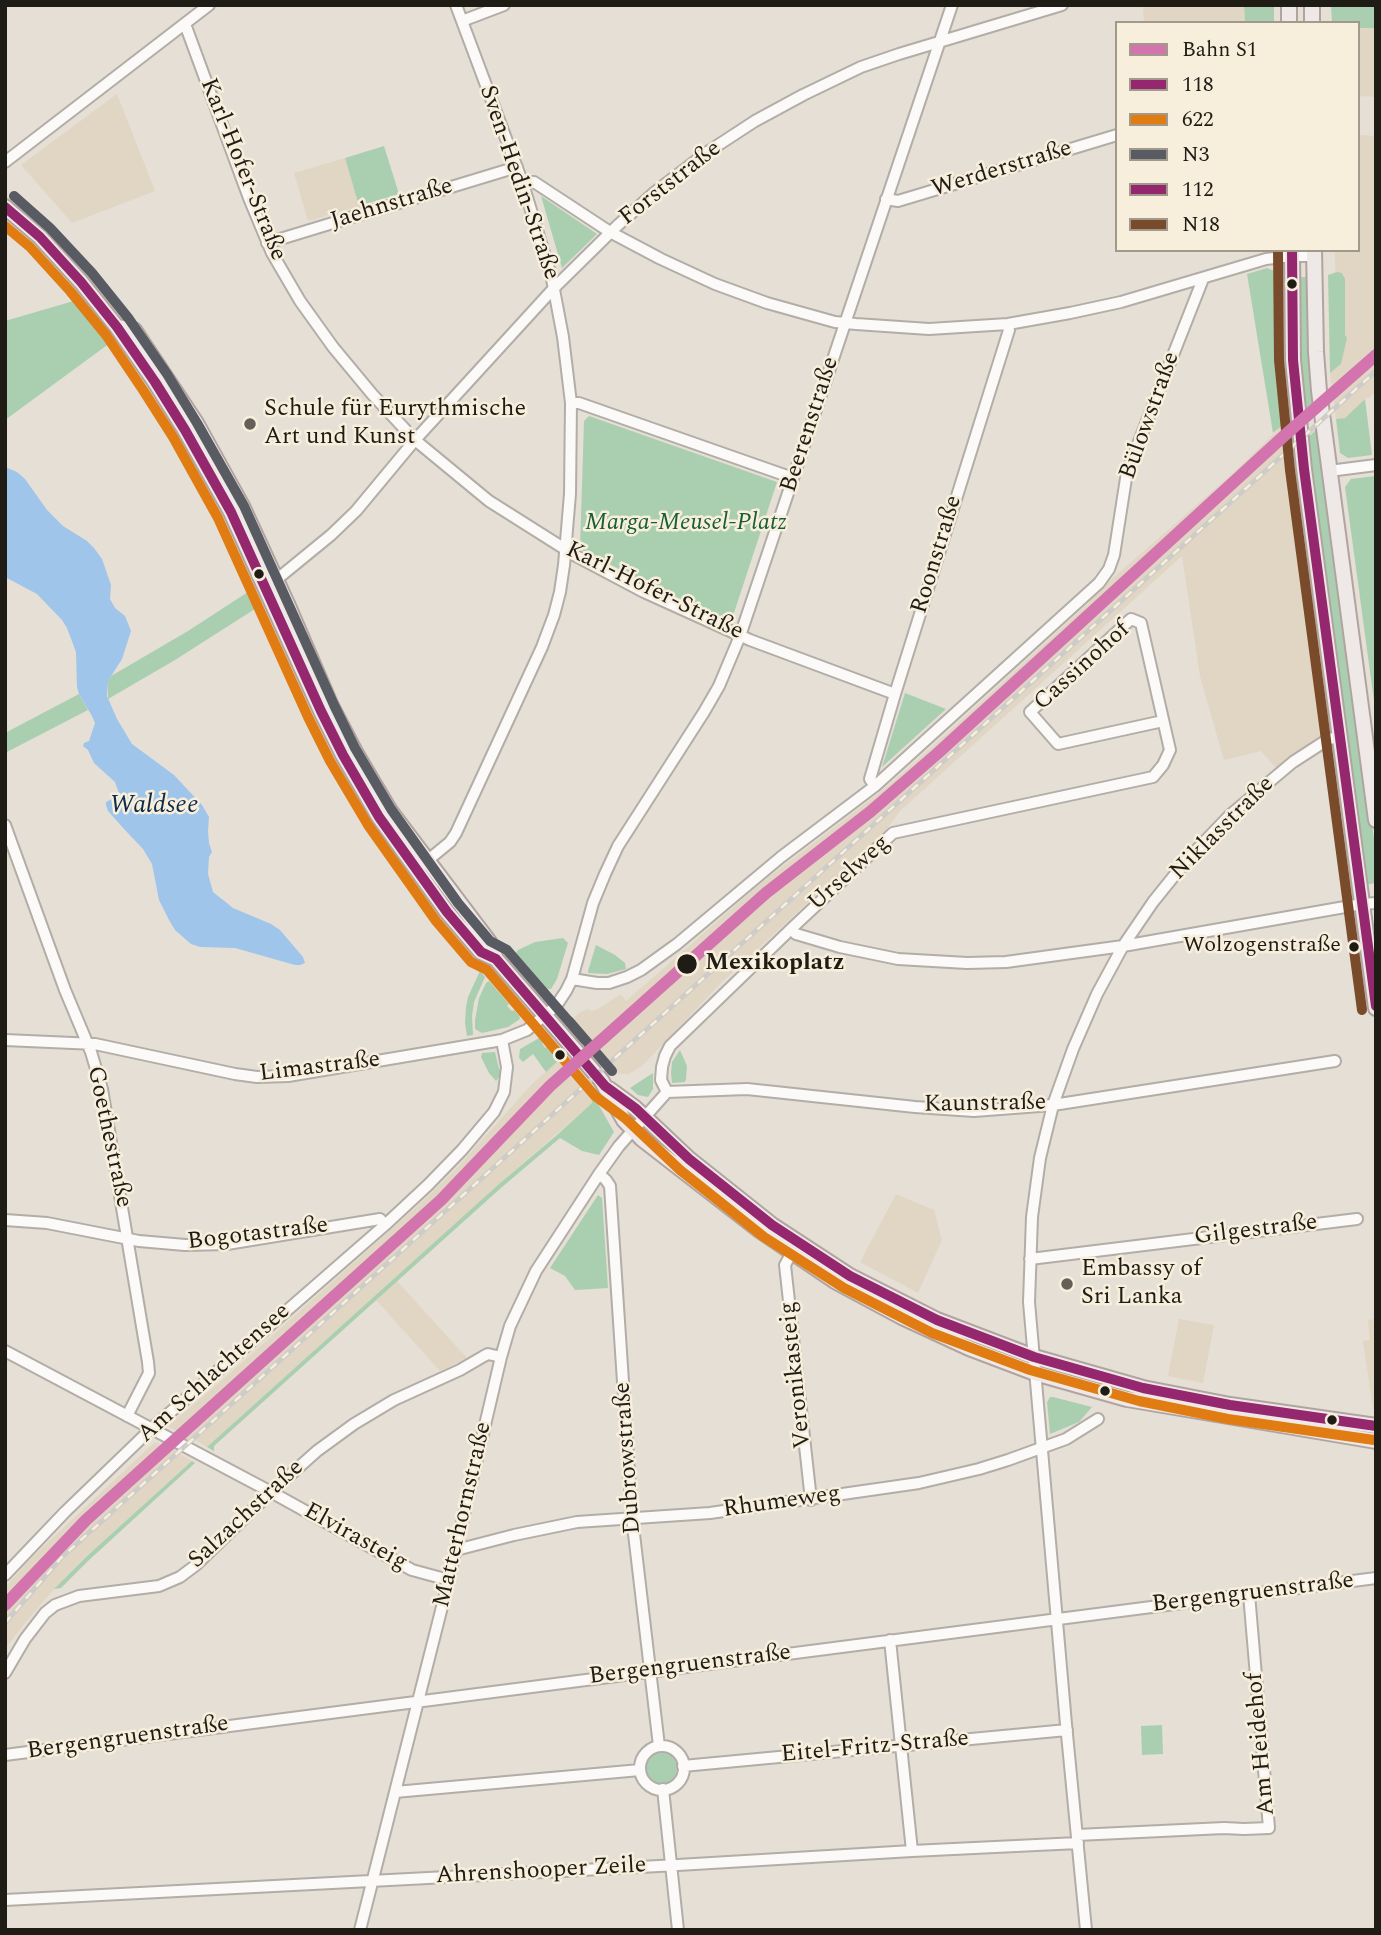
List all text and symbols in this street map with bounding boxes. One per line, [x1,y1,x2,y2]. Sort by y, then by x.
legend [1115,21,1360,252]
text: Bahn S1 [1182,34,1257,66]
text: 118 [1182,69,1214,101]
street label: Karl-Hofer-Straße [192,75,292,265]
street label: Sven-Hedin-Straße [471,82,565,284]
text: 622 [1182,104,1214,136]
street label: Forststraße [614,135,728,233]
street label: Werderstraße [928,135,1076,205]
text: N3 [1182,139,1209,171]
street label: Jaehnstraße [327,173,457,237]
text: 112 [1182,174,1214,206]
text: N18 [1182,209,1220,241]
unlabelled marker [1285,277,1299,291]
street label: Bülowstraße [1115,348,1187,484]
street label: Beerenstraße [776,354,846,496]
place label: Schule für Eurythmische Art und Kunst [264,396,526,452]
marker: Schule für Eurythmische Art und Kunst [242,416,258,432]
street label: Roonstraße [906,492,970,618]
park label: Marga-Meusel-Platz [585,510,787,538]
street label: Karl-Hofer-Straße [561,537,747,647]
unlabelled marker [252,567,266,581]
street label: Cassinohof [1029,616,1137,718]
street label: Niklasstraße [1165,771,1281,887]
water label: Waldsee [110,791,198,823]
street label: Urselweg [803,830,897,918]
place label: Wolzogenstraße [1183,934,1341,960]
marker: Wolzogenstraße [1347,940,1361,954]
place label: Mexikoplatz [705,950,844,978]
marker: Mexikoplatz [675,952,699,976]
street label: Limastraße [258,1046,382,1090]
unlabelled marker [553,1048,567,1062]
street label: Goethestraße [79,1064,137,1210]
street label: Kaunstraße [924,1090,1046,1120]
street label: Gilgestraße [1193,1209,1319,1253]
street label: Bogotastraße [186,1212,330,1258]
place label: Embassy of Sri Lanka [1081,1256,1202,1312]
marker: Embassy of Sri Lanka [1059,1276,1075,1292]
street label: Am Schlachtensee [133,1298,297,1450]
street label: Veronikasteig [775,1300,819,1450]
street label: Dubrowstraße [609,1381,649,1535]
unlabelled marker [1098,1384,1112,1398]
unlabelled marker [1325,1413,1339,1427]
street label: Matterhornstraße [429,1419,499,1611]
street label: Salzachstraße [183,1454,311,1576]
street label: Rhumeweg [721,1481,843,1525]
street label: Elvirasteig [298,1498,412,1578]
street label: Bergengruenstraße [1150,1567,1356,1621]
street label: Bergengruenstraße [587,1639,793,1693]
street label: Am Heidehof [1241,1671,1283,1817]
street label: Bergengruenstraße [25,1711,231,1767]
street label: Eitel-Fritz-Straße [780,1725,970,1771]
street label: Ahrenshooper Zeile [435,1852,647,1892]

